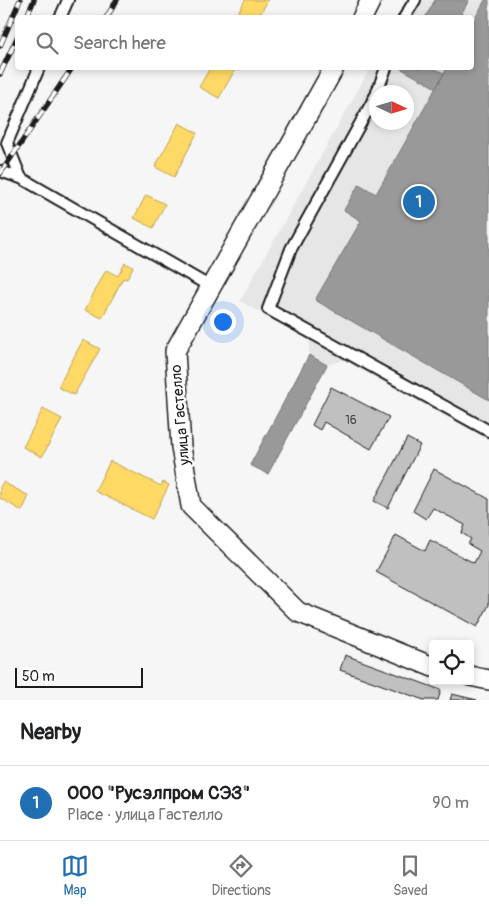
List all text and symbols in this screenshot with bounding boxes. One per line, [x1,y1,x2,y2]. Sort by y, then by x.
search box [15,15,474,70]
icon: search [33,29,61,57]
text: Search here [73,31,166,55]
north arrow [369,85,414,130]
pin: 1 [403,183,435,221]
your location [210,309,236,335]
street label: улица Гастелло [167,364,194,467]
house number: 16 [345,413,357,428]
map controls [429,640,474,685]
button: locate [429,640,474,685]
scale bar [15,665,142,688]
text: 50 m [22,668,55,685]
text: Nearby [20,719,81,746]
text: ООО "Русэлпром СЭЗ" [67,781,250,805]
text: 1 [33,793,39,813]
text: 90 m [432,793,469,813]
text: Place · улица Гастелло [67,805,223,825]
tab: Map [61,852,89,899]
tab: Directions [211,852,271,899]
tab: Saved [393,852,428,899]

